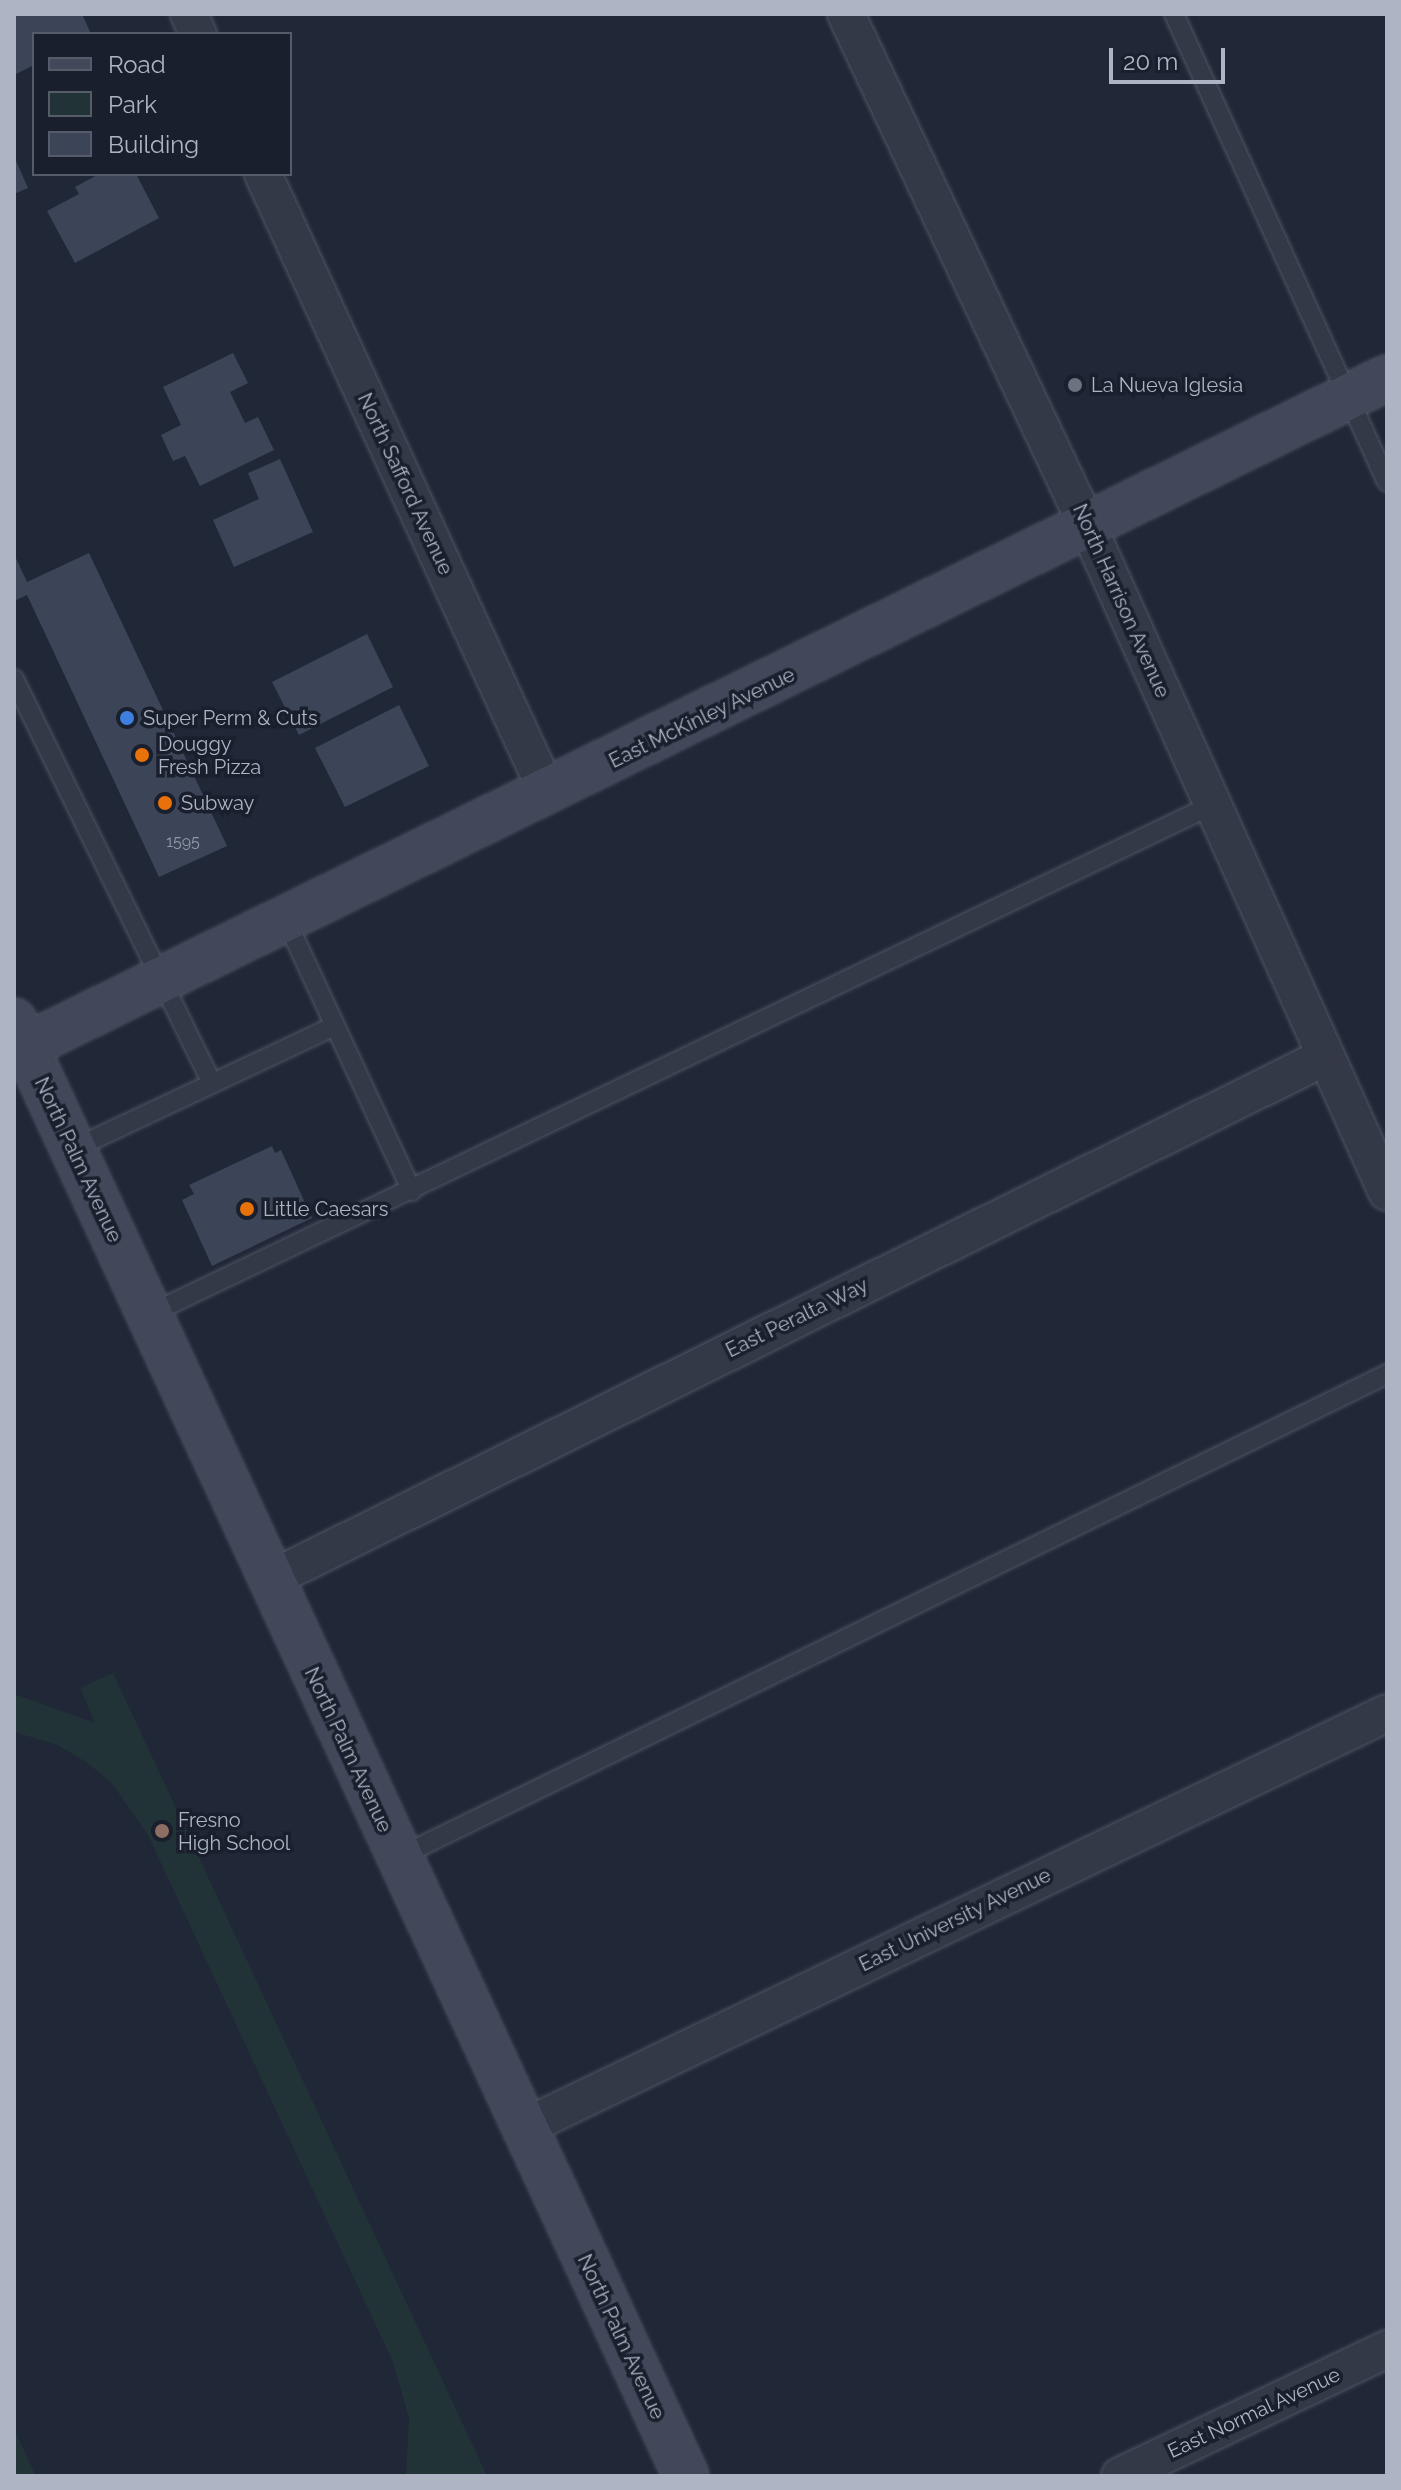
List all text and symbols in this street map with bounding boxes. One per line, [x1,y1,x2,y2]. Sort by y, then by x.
legend [32,32,292,176]
scale bar [1113,32,1229,82]
text: 20 m [1123,47,1178,76]
text: Road [108,50,166,79]
text: Park [108,90,157,119]
text: Building [108,130,199,159]
place label: La Nueva Iglesia [1091,373,1243,397]
marker: La Nueva Iglesia [1066,376,1084,394]
street label: North Safford Avenue [352,389,458,579]
street label: North Harrison Avenue [1067,500,1175,702]
street label: East McKinley Avenue [605,662,799,774]
place label: Super Perm & Cuts [143,706,318,730]
marker: Super Perm & Cuts [118,709,136,727]
place label: Douggy Fresh Pizza [158,732,261,779]
marker: Douggy Fresh Pizza [133,746,151,764]
place label: Subway [181,791,254,815]
marker: Subway [156,794,174,812]
house number: 1595 [166,832,200,852]
street label: North Palm Avenue [29,1073,127,1247]
place label: Little Caesars [263,1197,388,1221]
marker: Little Caesars [238,1200,256,1218]
street label: East Peralta Way [722,1273,872,1363]
street label: North Palm Avenue [299,1663,397,1837]
place label: Fresno High School [178,1808,290,1855]
marker: Fresno High School [153,1822,171,1840]
street label: East University Avenue [855,1863,1055,1977]
street label: North Palm Avenue [572,2250,670,2424]
street label: East Normal Avenue [1163,2362,1345,2464]

